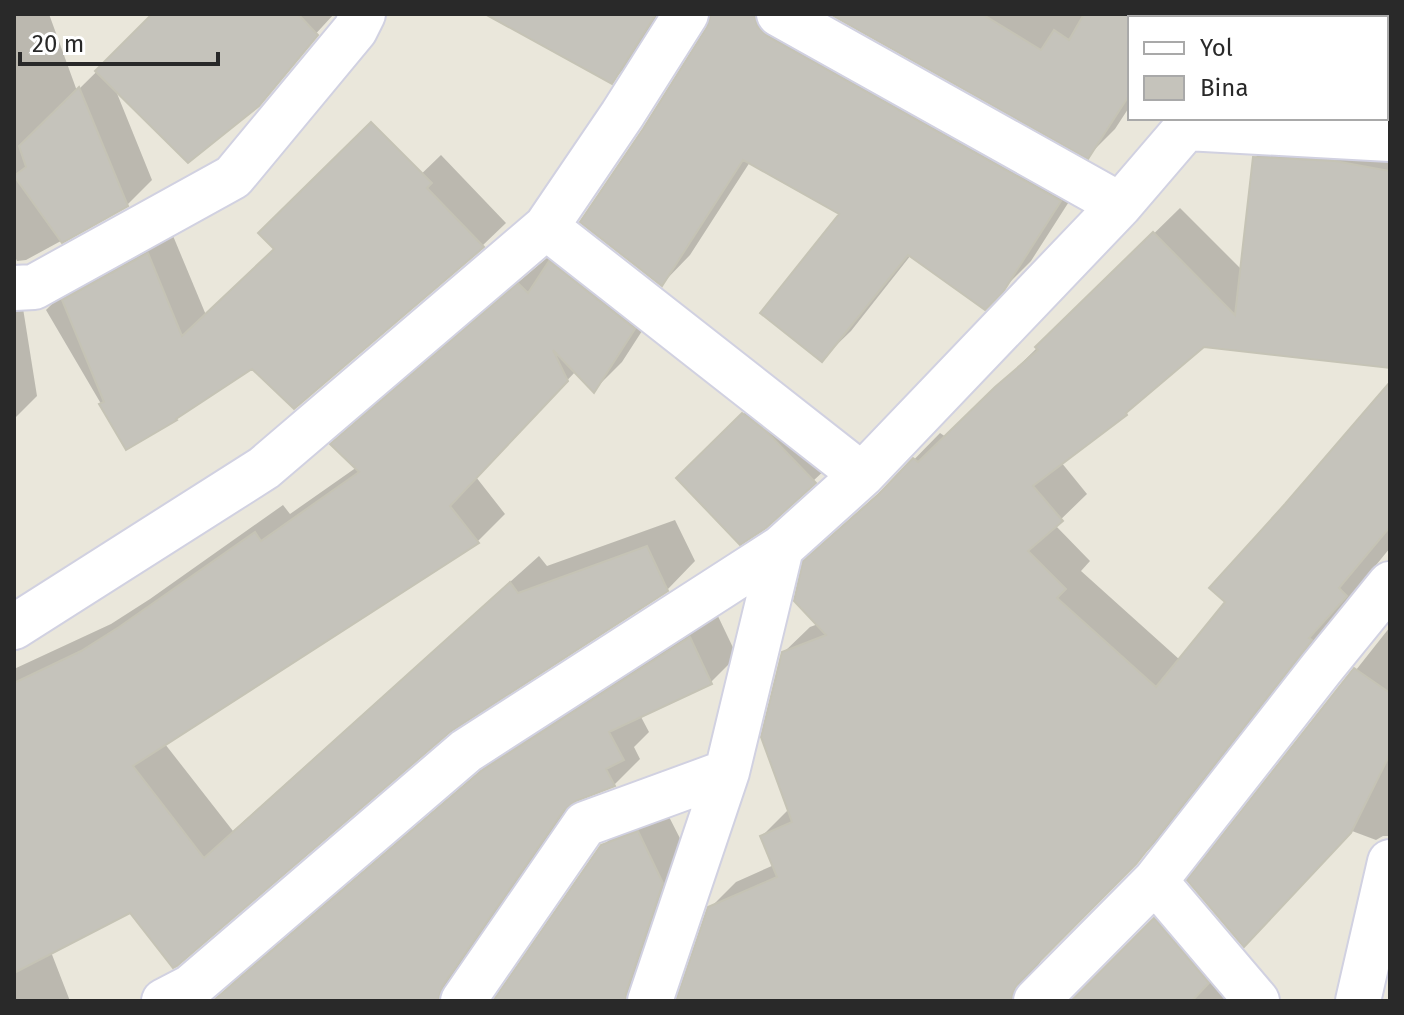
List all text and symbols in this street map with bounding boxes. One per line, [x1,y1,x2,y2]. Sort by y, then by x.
scale bar [20,16,218,66]
legend [1128,16,1388,120]
text: 20 m [32,30,84,58]
text: Yol [1200,34,1233,62]
text: Bina [1200,74,1248,102]

